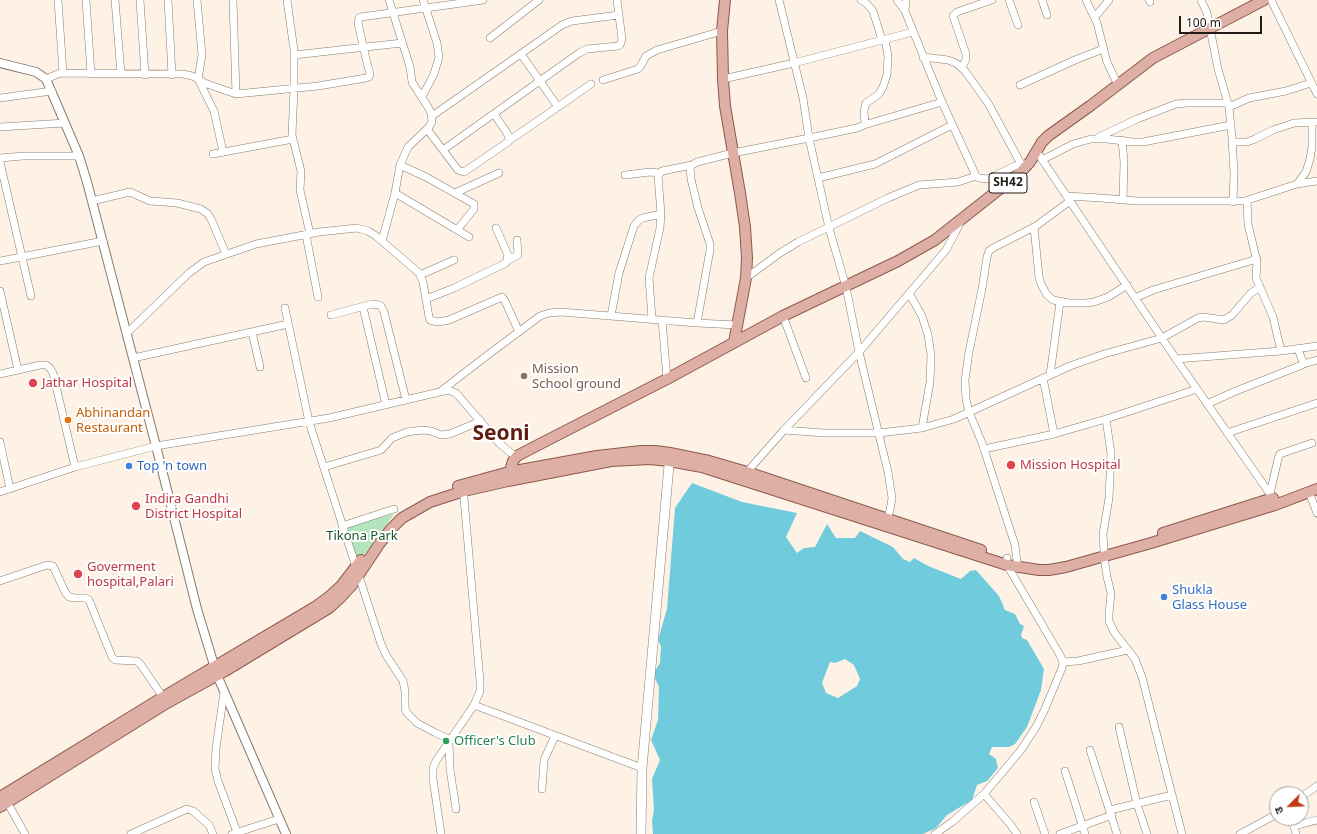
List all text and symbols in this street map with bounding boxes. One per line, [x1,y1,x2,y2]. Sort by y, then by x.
scale bar [1181,8,1264,34]
text: 100 m [1186,14,1221,31]
road number: SH42 [989,173,1027,193]
place label: Mission School ground [532,361,621,392]
marker: Mission School ground [519,371,529,381]
place label: Jathar Hospital [42,375,132,391]
marker: Jathar Hospital [27,377,39,389]
place label: Abhinandan Restaurant [76,405,150,436]
marker: Abhinandan Restaurant [63,415,73,425]
district label: Seoni [472,421,530,447]
place label: Mission Hospital [1020,457,1121,473]
place label: Top 'n town [137,458,207,474]
marker: Mission Hospital [1005,459,1017,471]
marker: Top 'n town [124,461,134,471]
place label: Indira Gandhi District Hospital [145,491,242,522]
marker: Indira Gandhi District Hospital [130,500,142,512]
park label: Tikona Park [326,528,398,544]
place label: Goverment hospital,Palari [87,559,174,590]
marker: Goverment hospital,Palari [72,568,84,580]
place label: Shukla Glass House [1172,582,1247,613]
marker: Shukla Glass House [1159,592,1169,602]
place label: Officer's Club [454,733,536,749]
marker: Officer's Club [441,736,451,746]
north arrow [1269,786,1309,826]
text: उ [1270,805,1287,817]

